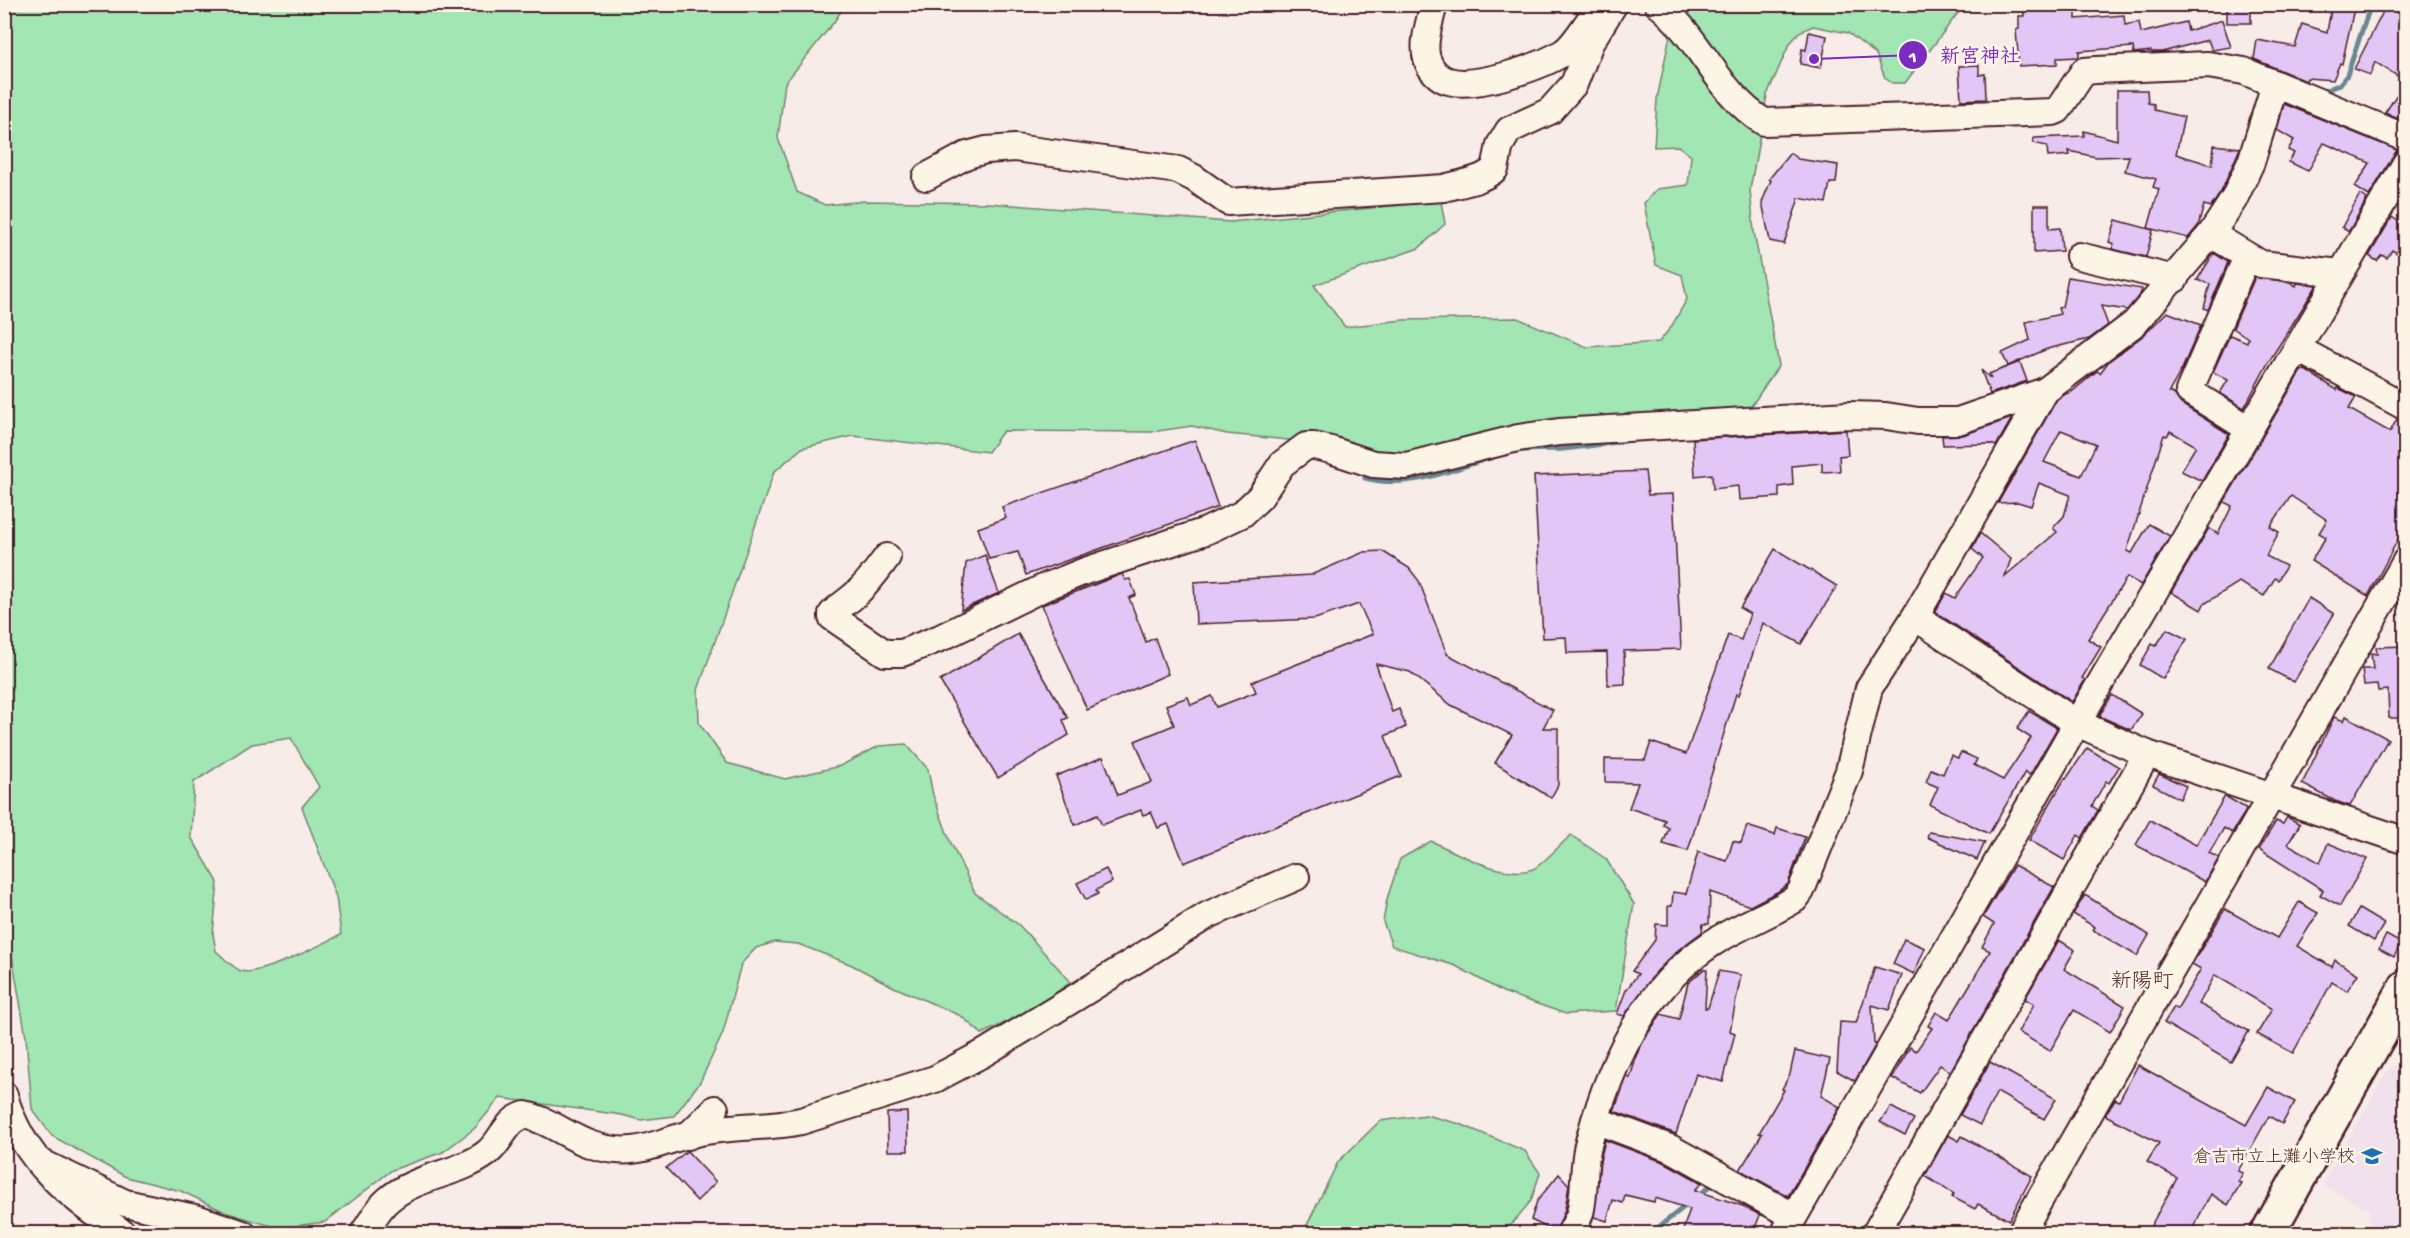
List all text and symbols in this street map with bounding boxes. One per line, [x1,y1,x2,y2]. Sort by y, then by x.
callout: 新宮神社 [1898,36,2032,74]
text: 新宮神社 [1940,45,2020,70]
text: 1 [1908,48,1917,69]
district label: 新陽町 [2111,970,2174,996]
school or university icon: 倉吉市立上灘小学校 [2360,1144,2384,1168]
place label: 倉吉市立上灘小学校 [2193,1147,2355,1169]

